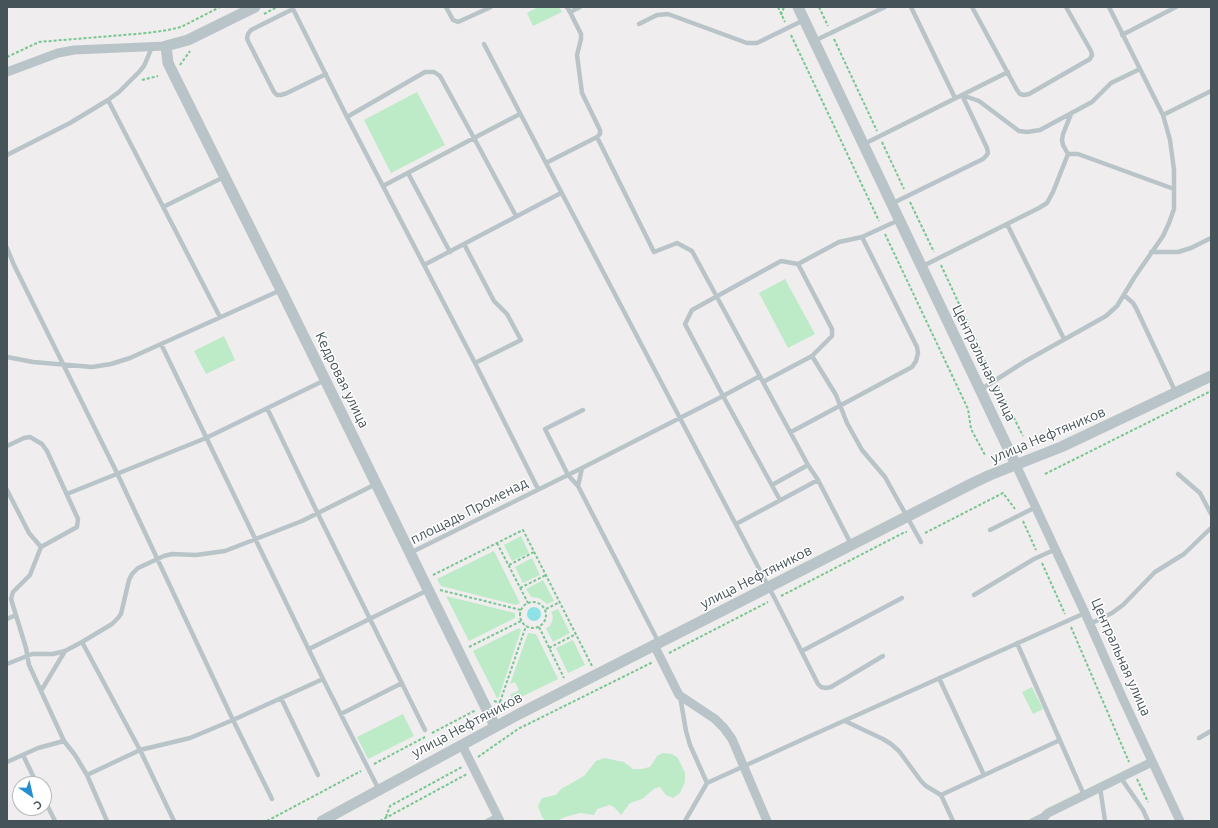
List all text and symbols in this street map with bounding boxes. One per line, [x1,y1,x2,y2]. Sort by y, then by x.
street label: Центральная улица [949,302,1019,424]
street label: Кедровая улица [312,329,372,431]
street label: улица Нефтяников [988,403,1108,467]
street label: площадь Променад [408,474,530,548]
street label: улица Нефтяников [698,542,814,612]
street label: Центральная улица [1087,595,1155,719]
street label: улица Нефтяников [409,689,525,761]
north arrow [12,776,52,816]
text: С [32,798,44,812]

